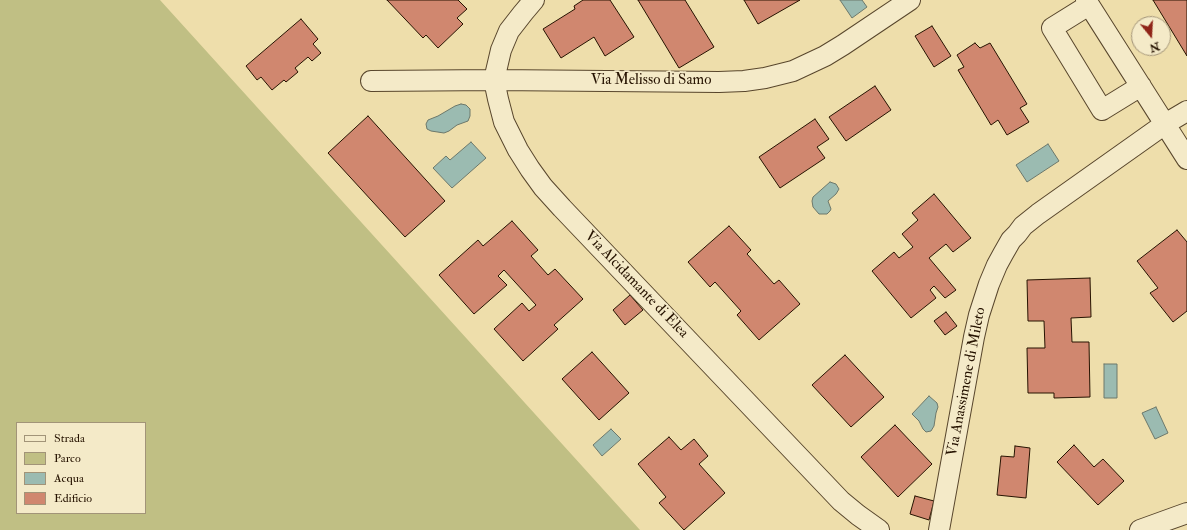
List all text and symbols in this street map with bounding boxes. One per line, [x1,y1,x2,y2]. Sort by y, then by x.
north arrow [1131,16,1171,56]
text: N [1148,39,1161,55]
street label: Via Melisso di Samo [591,72,711,90]
street label: Via Alcidamante di Elea [580,228,692,342]
street label: Via Anassimene di Mileto [944,306,990,458]
legend [16,422,146,514]
text: Strada [54,431,85,446]
text: Parco [54,451,81,466]
text: Acqua [54,471,84,486]
text: Edificio [54,491,92,506]

